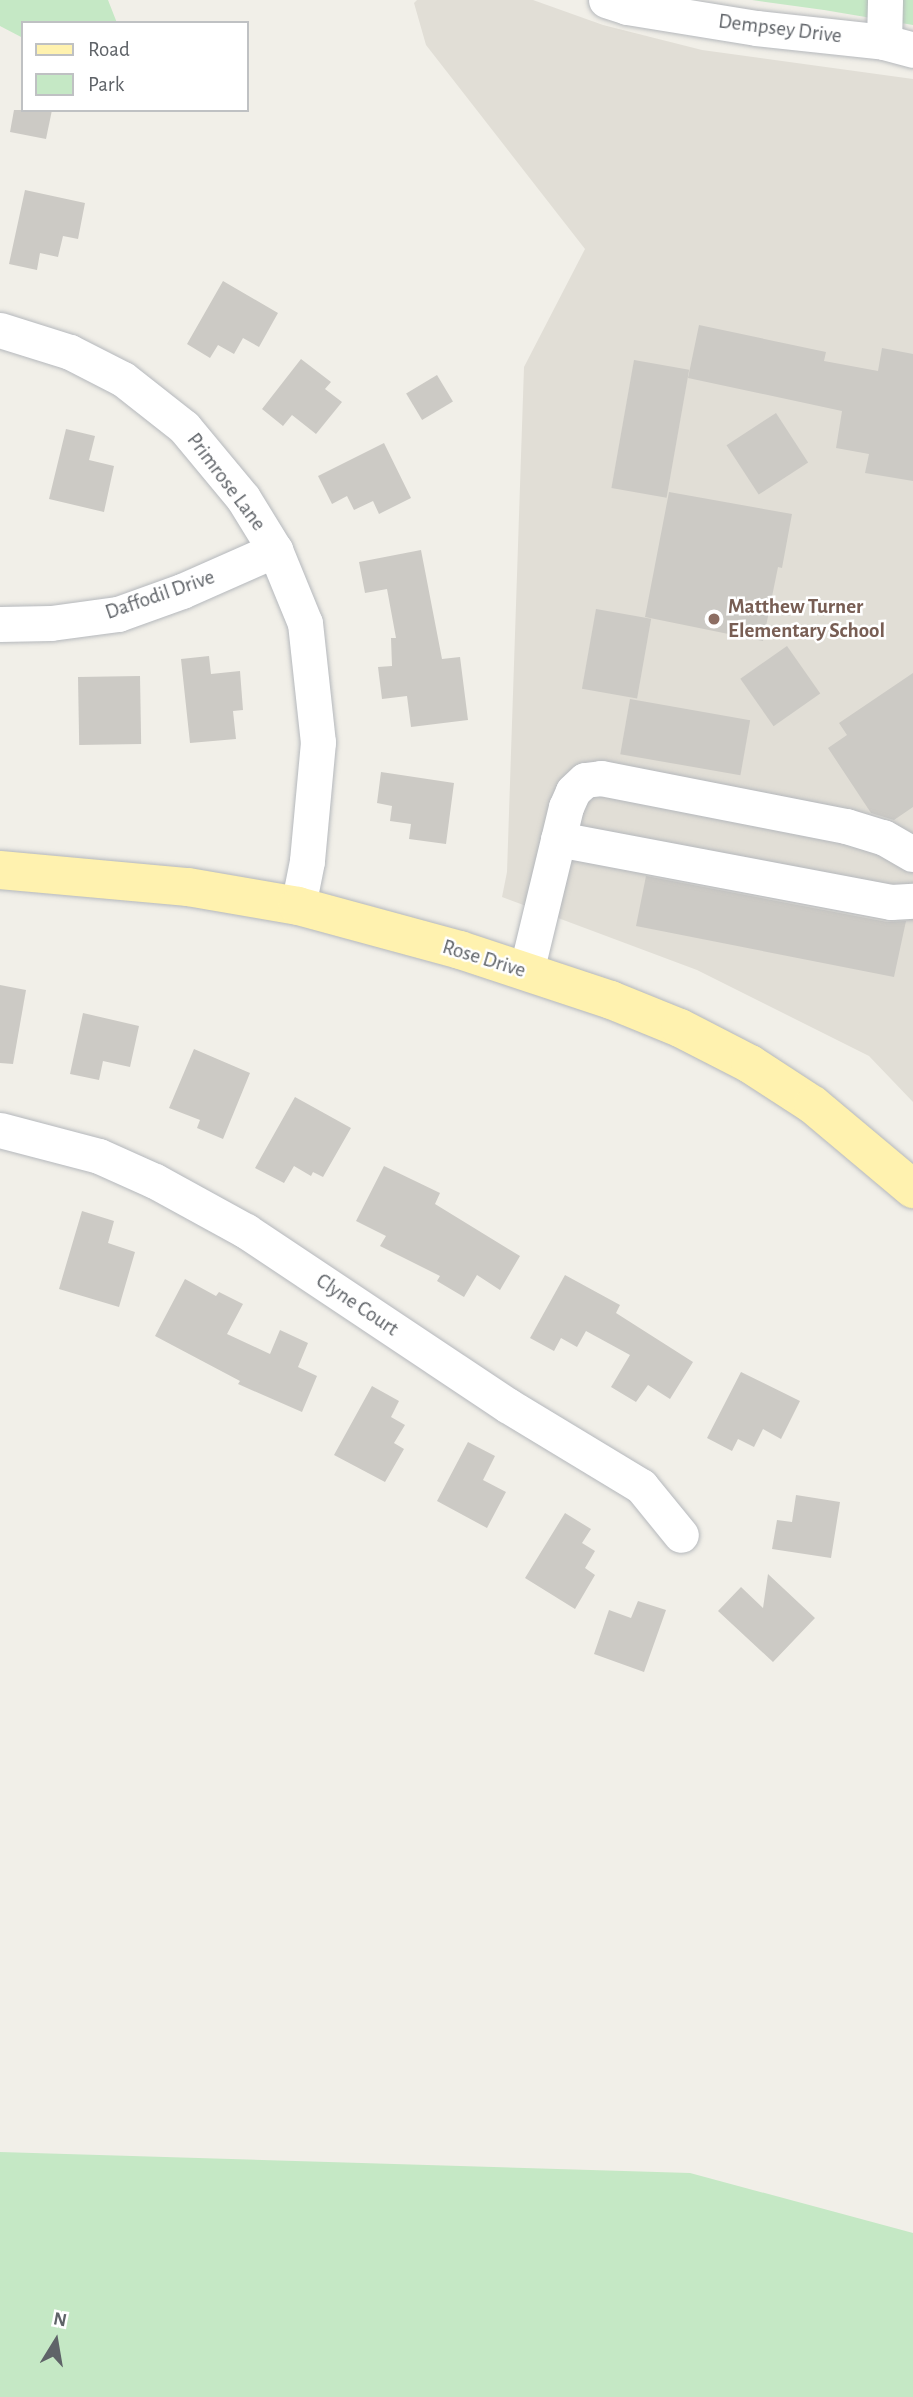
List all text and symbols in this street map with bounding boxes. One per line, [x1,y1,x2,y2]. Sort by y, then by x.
street label: Dempsey Drive [717,9,843,49]
legend [21,21,248,112]
text: Road [88,39,130,60]
text: Park [88,74,124,95]
street label: Primrose Lane [181,428,271,536]
street label: Daffodil Drive [102,565,218,625]
place label: Matthew Turner Elementary School [728,594,885,644]
marker: Matthew Turner Elementary School [706,611,722,627]
street label: Rose Drive [439,934,529,984]
street label: Clyne Court [311,1268,403,1342]
north arrow [21,2306,91,2376]
text: N [52,2309,68,2330]

